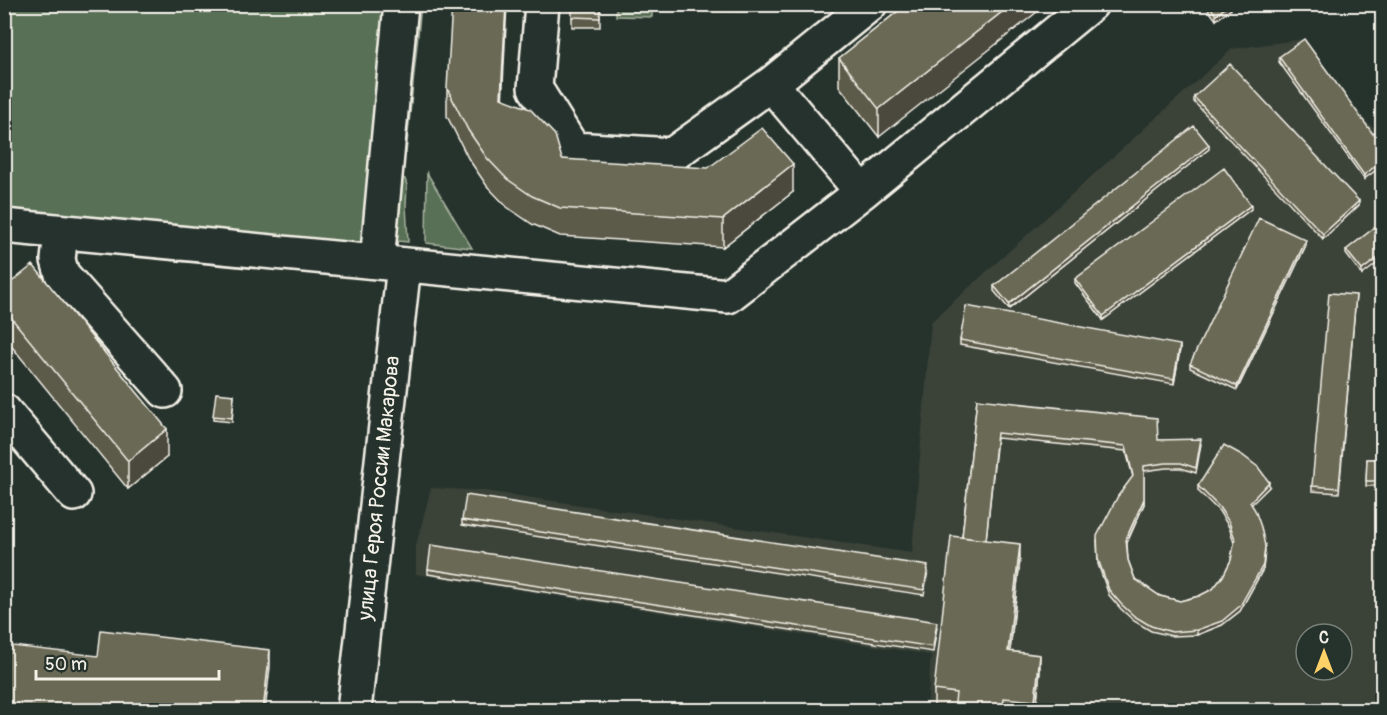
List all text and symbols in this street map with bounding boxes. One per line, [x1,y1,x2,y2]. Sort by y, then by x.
street label: улица Героя России Макарова [352,354,406,623]
north arrow [1294,622,1354,682]
text: С [1319,628,1329,648]
scale bar [36,643,219,681]
text: 50 m [45,653,87,676]

